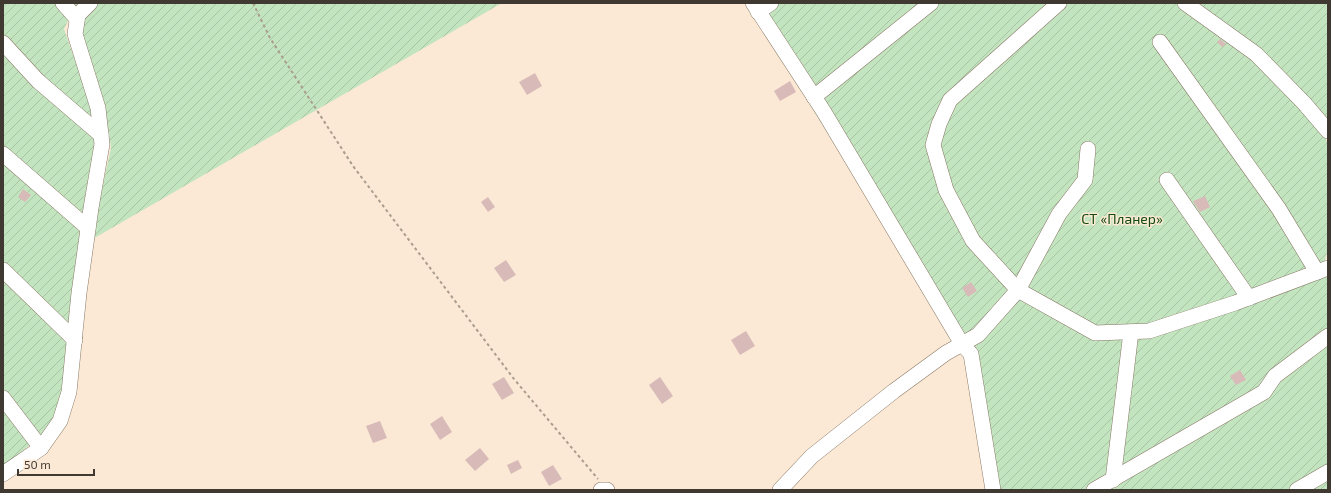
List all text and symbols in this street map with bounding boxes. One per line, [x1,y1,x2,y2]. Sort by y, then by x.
park label: СТ «Планер» [1081,210,1163,227]
scale bar [18,451,94,477]
text: 50 m [24,457,51,471]

